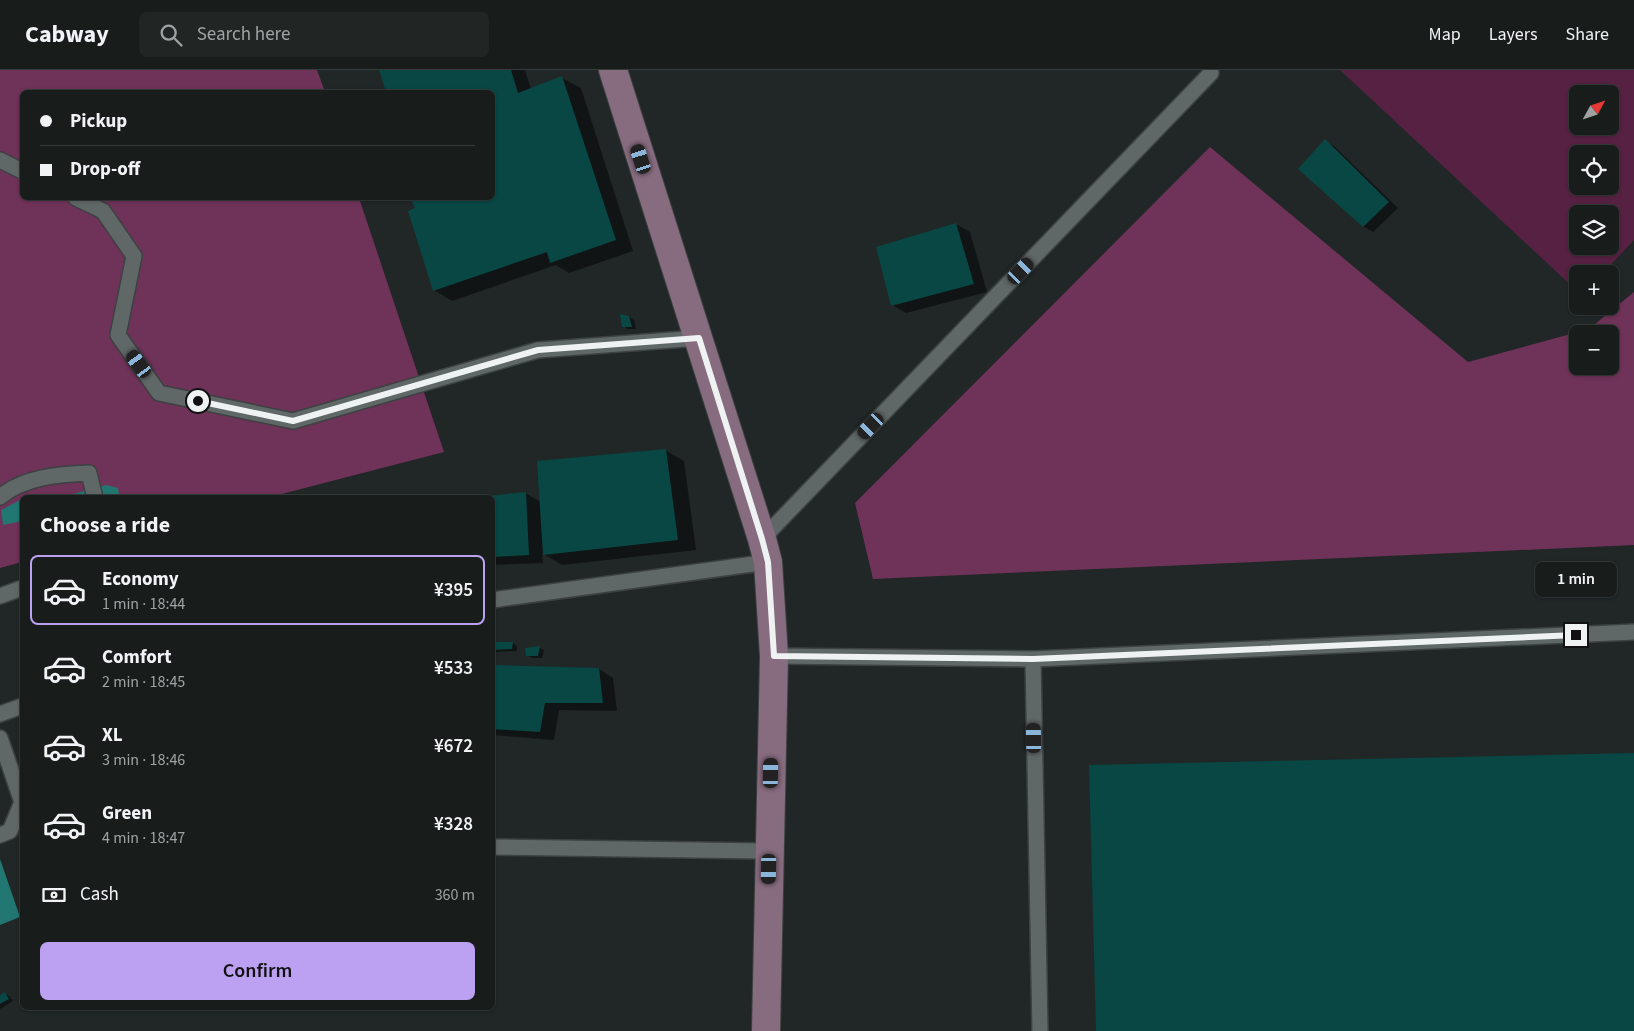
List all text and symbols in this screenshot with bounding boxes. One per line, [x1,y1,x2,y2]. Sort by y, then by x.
search box [139,12,489,57]
text: Cabway [25,17,109,52]
icon: search [157,21,185,49]
text: Search here [197,21,290,48]
text: Map [1429,22,1461,47]
text: Layers [1489,22,1538,47]
text: Share [1566,22,1609,47]
north arrow [1569,85,1619,135]
map controls [1569,85,1619,375]
text: Pickup [70,108,127,135]
car [629,142,652,176]
button: locate [1569,145,1619,195]
text: Drop-off [70,156,140,183]
button: layers [1569,205,1619,255]
car [1005,255,1036,287]
button: + [1569,265,1619,315]
button: − [1569,325,1619,375]
car [124,347,153,381]
route start [187,390,209,412]
car [855,410,886,442]
text: Choose a ride [40,509,170,541]
callout: 1 min [1535,562,1617,598]
text: Economy [102,566,179,593]
icon: car [42,568,87,613]
text: 1 min [1557,568,1595,590]
text: ¥395 [434,577,473,604]
text: 1 min · 18:44 [102,593,185,615]
route end [1565,624,1587,646]
text: Comfort [102,644,172,671]
icon: car [42,646,87,691]
text: ¥533 [434,655,473,682]
text: 2 min · 18:45 [102,671,185,693]
text: XL [102,722,123,749]
car [1026,723,1041,753]
icon: car [42,724,87,769]
text: ¥672 [434,733,473,760]
text: 3 min · 18:46 [102,749,185,771]
car [763,758,778,788]
text: Green [102,800,152,827]
icon: car [42,802,87,847]
text: ¥328 [434,811,473,838]
text: 4 min · 18:47 [102,827,185,849]
car [761,854,776,884]
icon: cash [40,881,68,909]
text: Cash [80,881,119,908]
text: 360 m [435,884,475,906]
button: Confirm [40,942,475,1000]

